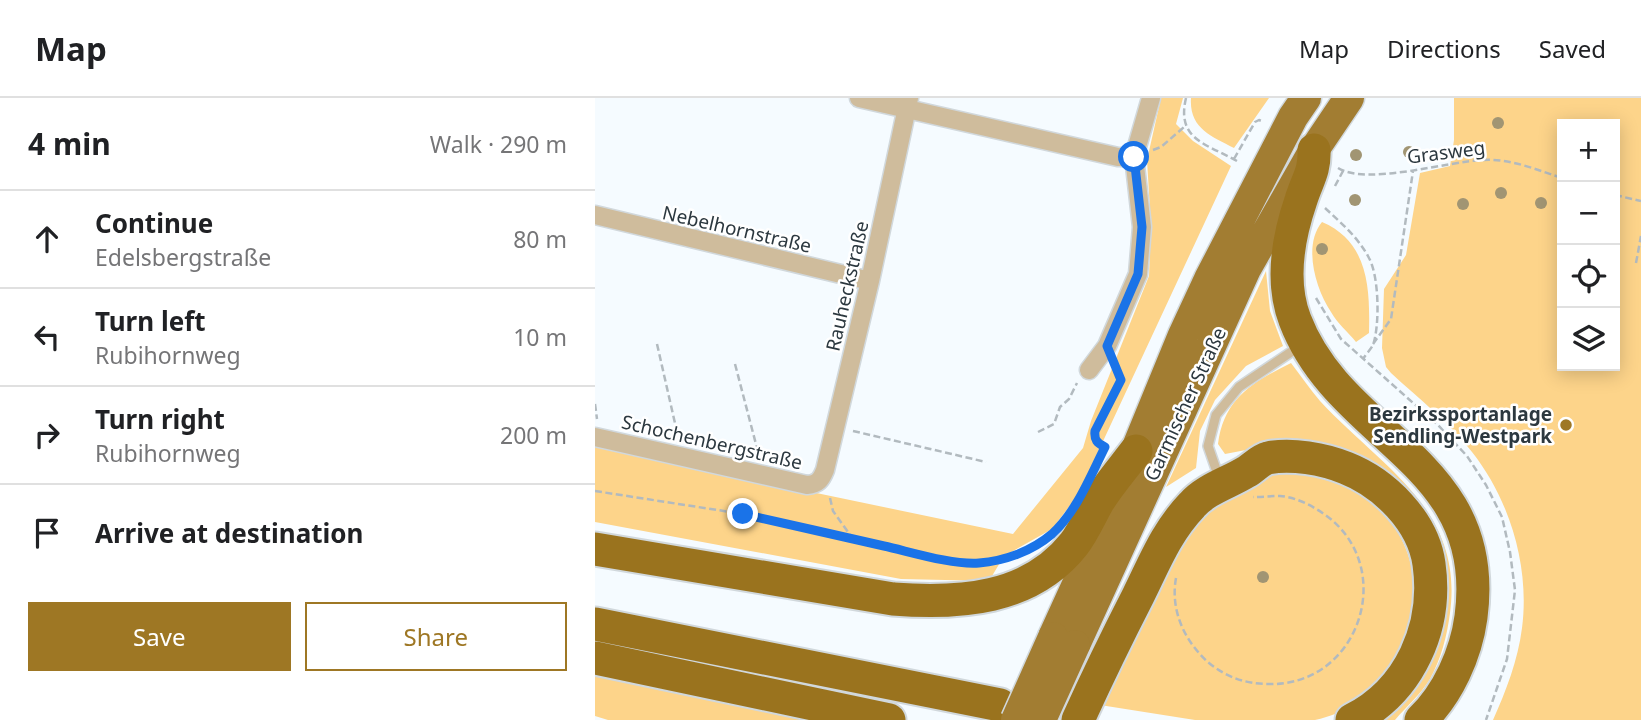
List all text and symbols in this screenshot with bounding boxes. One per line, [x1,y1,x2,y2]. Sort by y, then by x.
text: Map [35,26,107,71]
text: Map [1299,32,1349,65]
text: Directions [1387,32,1501,65]
text: Saved [1539,32,1606,65]
map controls [1557,119,1620,371]
button: + [1557,119,1620,182]
text: 4 min [28,123,111,164]
text: Walk · 290 m [430,128,567,160]
street label: Grasweg [1406,134,1486,170]
route start [1118,141,1149,172]
button: − [1557,182,1620,245]
street label: Nebelhornstraße [660,199,814,259]
text: Continue [95,205,213,241]
street label: Rauheckstraße [819,218,875,354]
icon: ahead [28,220,66,258]
text: 80 m [513,223,567,255]
text: Edelsbergstraße [95,241,271,273]
button: locate [1557,245,1620,308]
text: Turn left [95,303,206,339]
button: layers [1557,308,1620,371]
icon: left [28,318,66,356]
text: 10 m [513,321,567,353]
street label: Garmischer Straße [1138,323,1232,485]
text: Rubihornweg [95,339,241,371]
text: Turn right [95,401,225,437]
place label: Bezirkssportanlage Sendling-Westpark [1369,401,1552,449]
street label: Schochenbergstraße [619,409,805,475]
icon: right [28,416,66,454]
marker: Bezirkssportanlage Sendling-Westpark [1558,417,1574,433]
text: 200 m [500,419,567,451]
text: Rubihornweg [95,437,241,469]
route end [727,498,758,529]
icon: arrive [28,514,66,552]
text: Arrive at destination [95,515,364,551]
button: Save [28,602,291,671]
button: Share [305,602,567,671]

